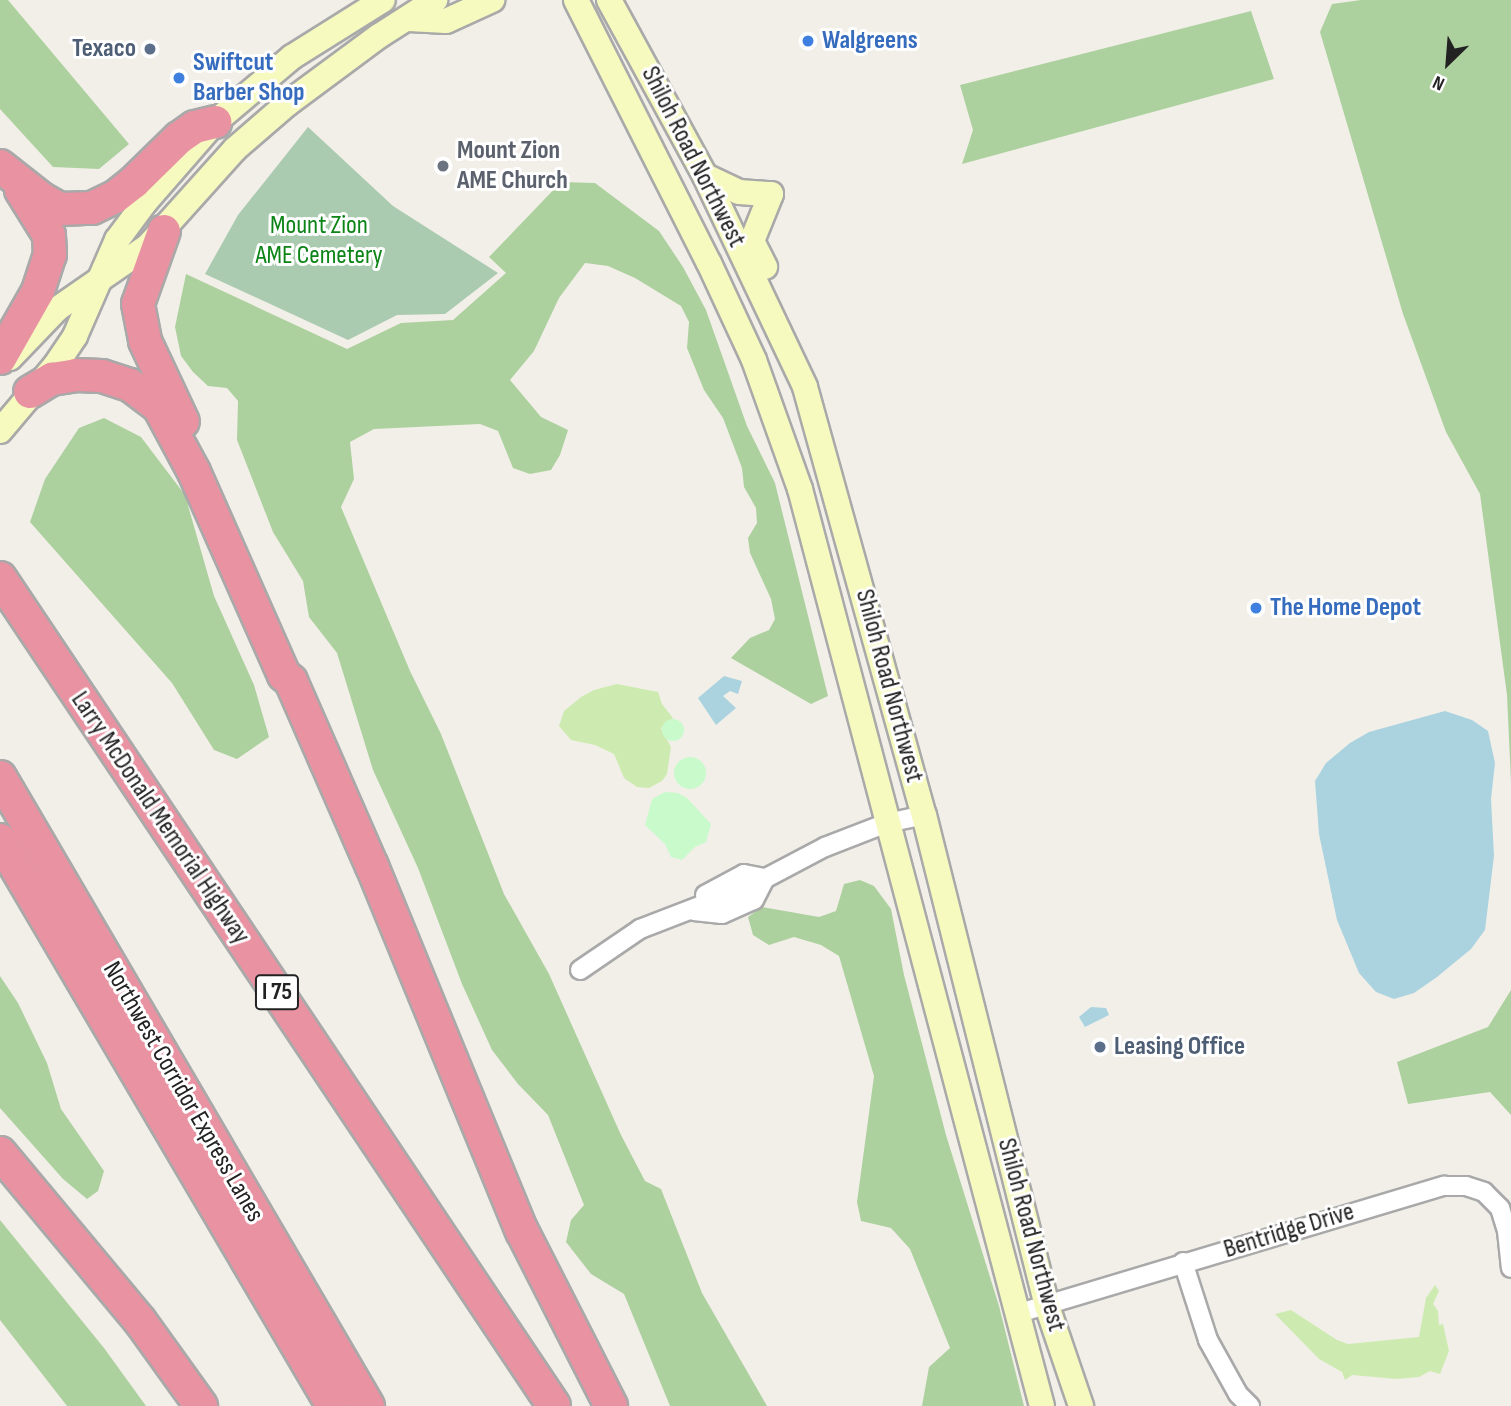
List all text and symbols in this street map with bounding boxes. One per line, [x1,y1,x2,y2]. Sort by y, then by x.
place label: Walgreens [822,25,918,57]
north arrow [1413,28,1483,98]
place label: Texaco [72,33,136,65]
marker: Walgreens [800,33,816,49]
marker: Texaco [142,41,158,57]
place label: Swiftcut Barber Shop [193,47,305,108]
street label: Shiloh Road Northwest [634,61,752,253]
marker: Swiftcut Barber Shop [171,70,187,86]
text: N [1429,70,1448,95]
place label: Mount Zion AME Church [457,135,568,196]
marker: Mount Zion AME Church [435,158,451,174]
park label: Mount Zion AME Cemetery [255,210,383,272]
street label: Shiloh Road Northwest [848,586,930,786]
place label: The Home Depot [1270,592,1421,624]
marker: The Home Depot [1248,600,1264,616]
street label: Larry McDonald Memorial Highway [64,686,256,950]
street label: Northwest Corridor Express Lanes [96,956,270,1228]
road number: I 75 [254,972,300,1012]
place label: Leasing Office [1114,1031,1245,1063]
marker: Leasing Office [1092,1039,1108,1055]
street label: Shiloh Road Northwest [990,1135,1072,1335]
street label: Bentridge Drive [1220,1196,1358,1266]

